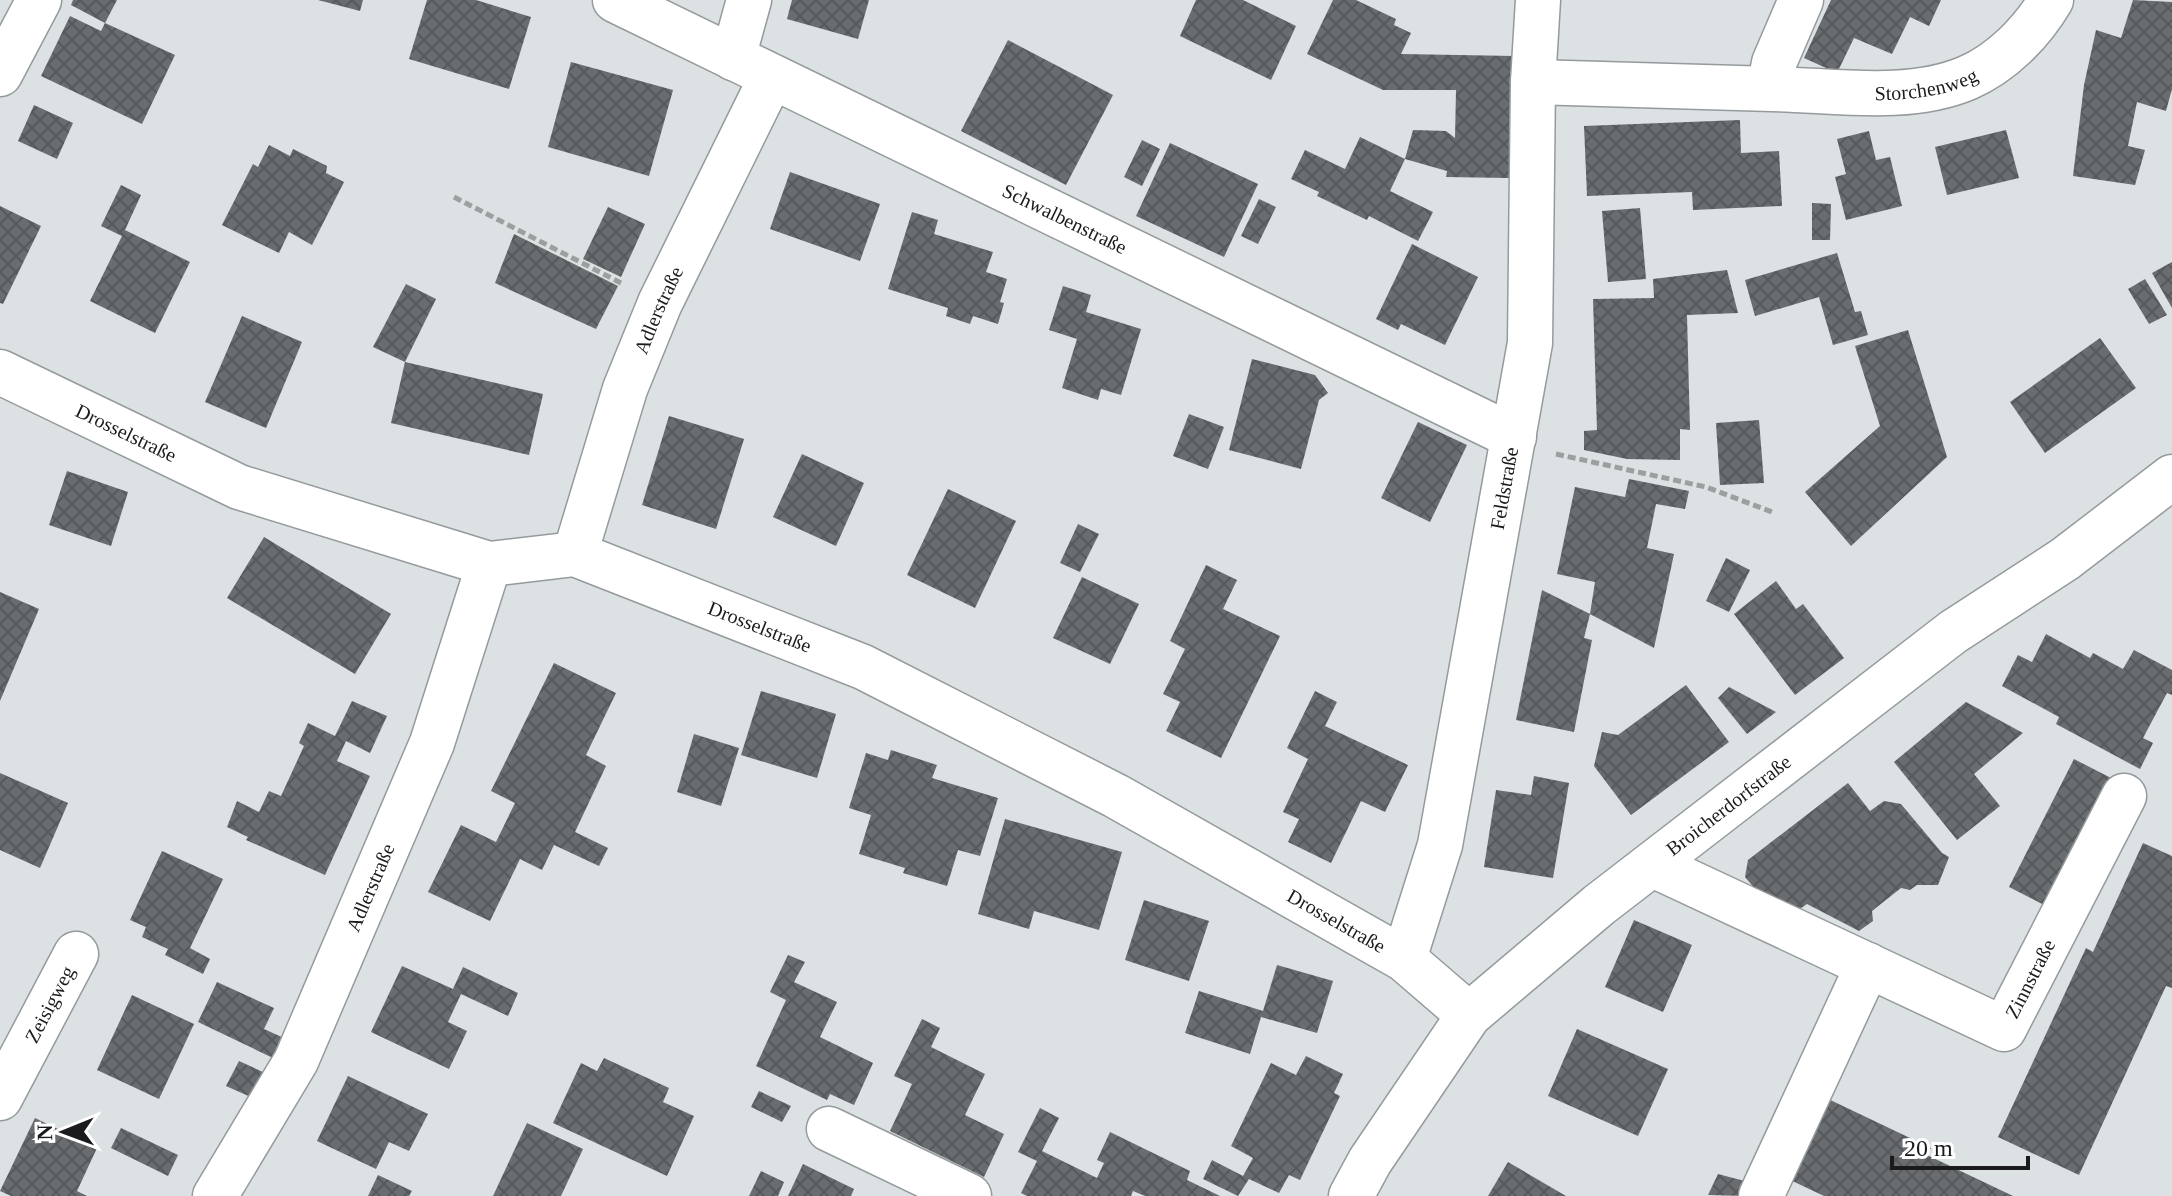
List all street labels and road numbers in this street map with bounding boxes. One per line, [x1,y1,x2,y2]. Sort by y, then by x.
street label: Storchenweg [1874,64,1981,104]
street label: Schwalbenstraße [999,179,1131,258]
street label: Adlerstraße [629,263,687,357]
street label: Drosselstraße [72,399,180,466]
street label: Feldstraße [1486,445,1522,531]
street label: Drosselstraße [705,596,815,657]
street label: Broicherdorfstraße [1662,750,1795,860]
street label: Adlerstraße [342,840,399,935]
street label: Drosselstraße [1284,884,1389,957]
street label: Zinnstraße [2001,936,2059,1022]
street label: Zeisigweg [20,962,80,1046]

